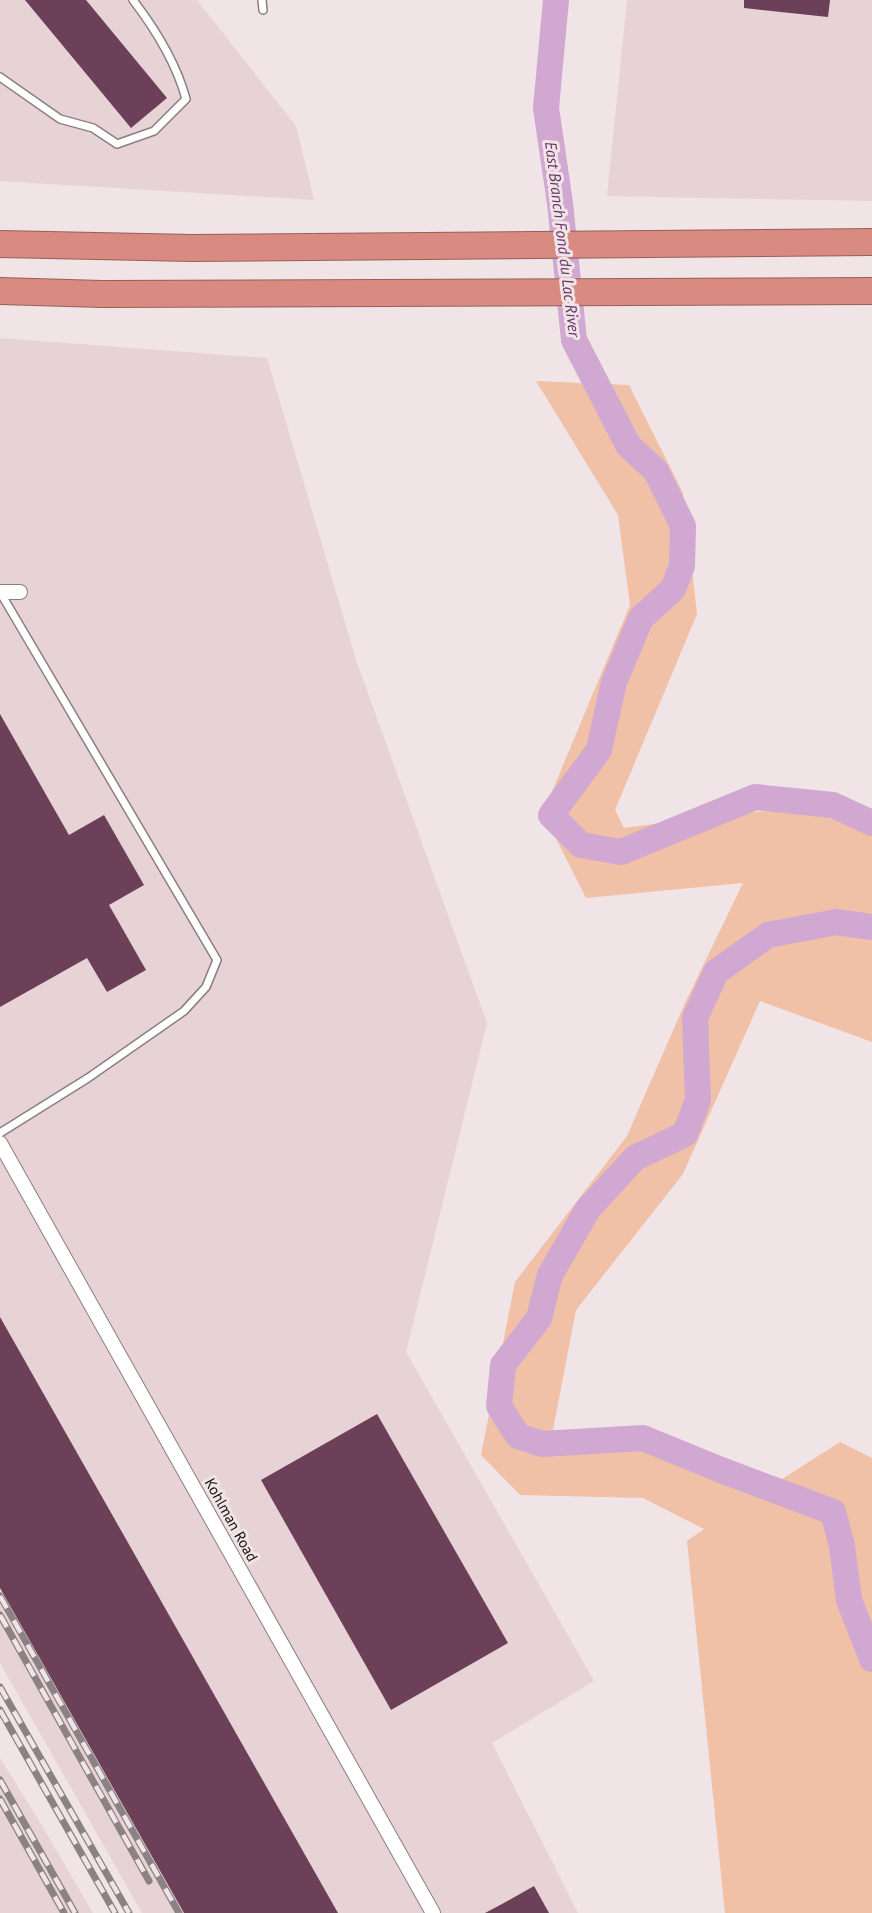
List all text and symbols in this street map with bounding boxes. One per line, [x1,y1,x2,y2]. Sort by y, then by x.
water label: East Branch Fond du Lac River [541,140,585,340]
street label: Kohlman Road [201,1475,262,1565]

